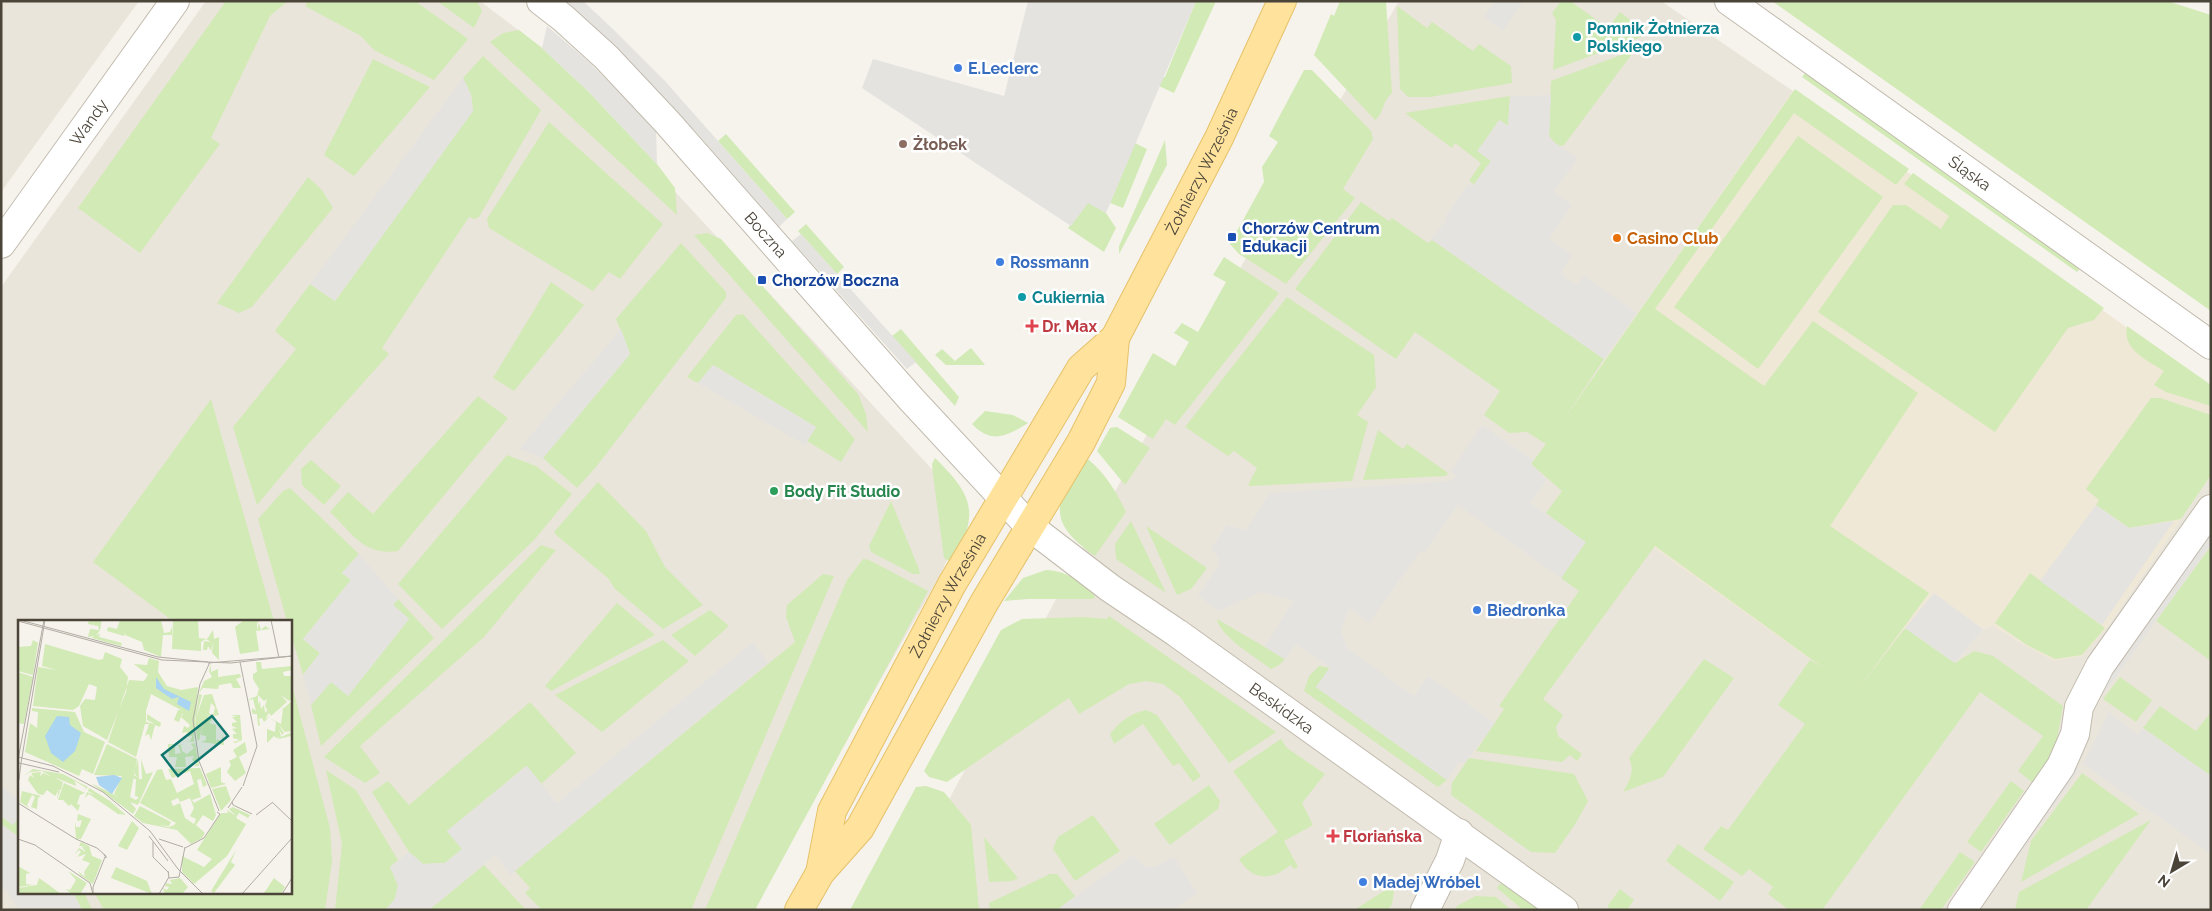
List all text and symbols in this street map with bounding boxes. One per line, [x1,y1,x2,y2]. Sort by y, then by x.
place label: Pomnik Żołnierza Polskiego [1587,18,1720,56]
marker: Pomnik Żołnierza Polskiego [1571,31,1583,43]
place label: E.Leclerc [968,59,1039,78]
marker: E.Leclerc [952,62,964,74]
street label: Wandy [66,95,112,149]
street label: Żołnierzy Września [1161,105,1242,238]
place label: Żłobek [913,134,967,154]
marker: Żłobek [897,138,909,150]
street label: Śląska [1945,151,1995,195]
street label: Boczna [740,208,791,262]
place label: Chorzów Centrum Edukacji [1242,219,1380,256]
place label: Casino Club [1627,229,1718,248]
marker: Chorzów Centrum Edukacji [1226,231,1238,243]
marker: Casino Club [1611,232,1623,244]
place label: Rossmann [1010,253,1089,272]
marker: Rossmann [994,256,1006,268]
place label: Chorzów Boczna [772,271,899,290]
marker: Chorzów Boczna [756,274,768,286]
place label: Cukiernia [1032,288,1105,307]
marker: Cukiernia [1016,291,1028,303]
place label: Dr. Max [1042,317,1097,336]
marker: Dr. Max [1026,320,1038,332]
place label: Body Fit Studio [784,482,900,501]
marker: Body Fit Studio [768,485,780,497]
street label: Żołnierzy Września [905,530,990,661]
place label: Biedronka [1487,601,1565,620]
marker: Biedronka [1471,604,1483,616]
inset map [18,620,291,894]
street label: Beskidzka [1245,679,1317,738]
place label: Floriańska [1343,827,1422,846]
marker: Floriańska [1327,830,1339,842]
north arrow [2147,846,2197,896]
text: N [2155,872,2173,891]
place label: Madej Wróbel [1373,873,1481,892]
marker: Madej Wróbel [1357,876,1369,888]

